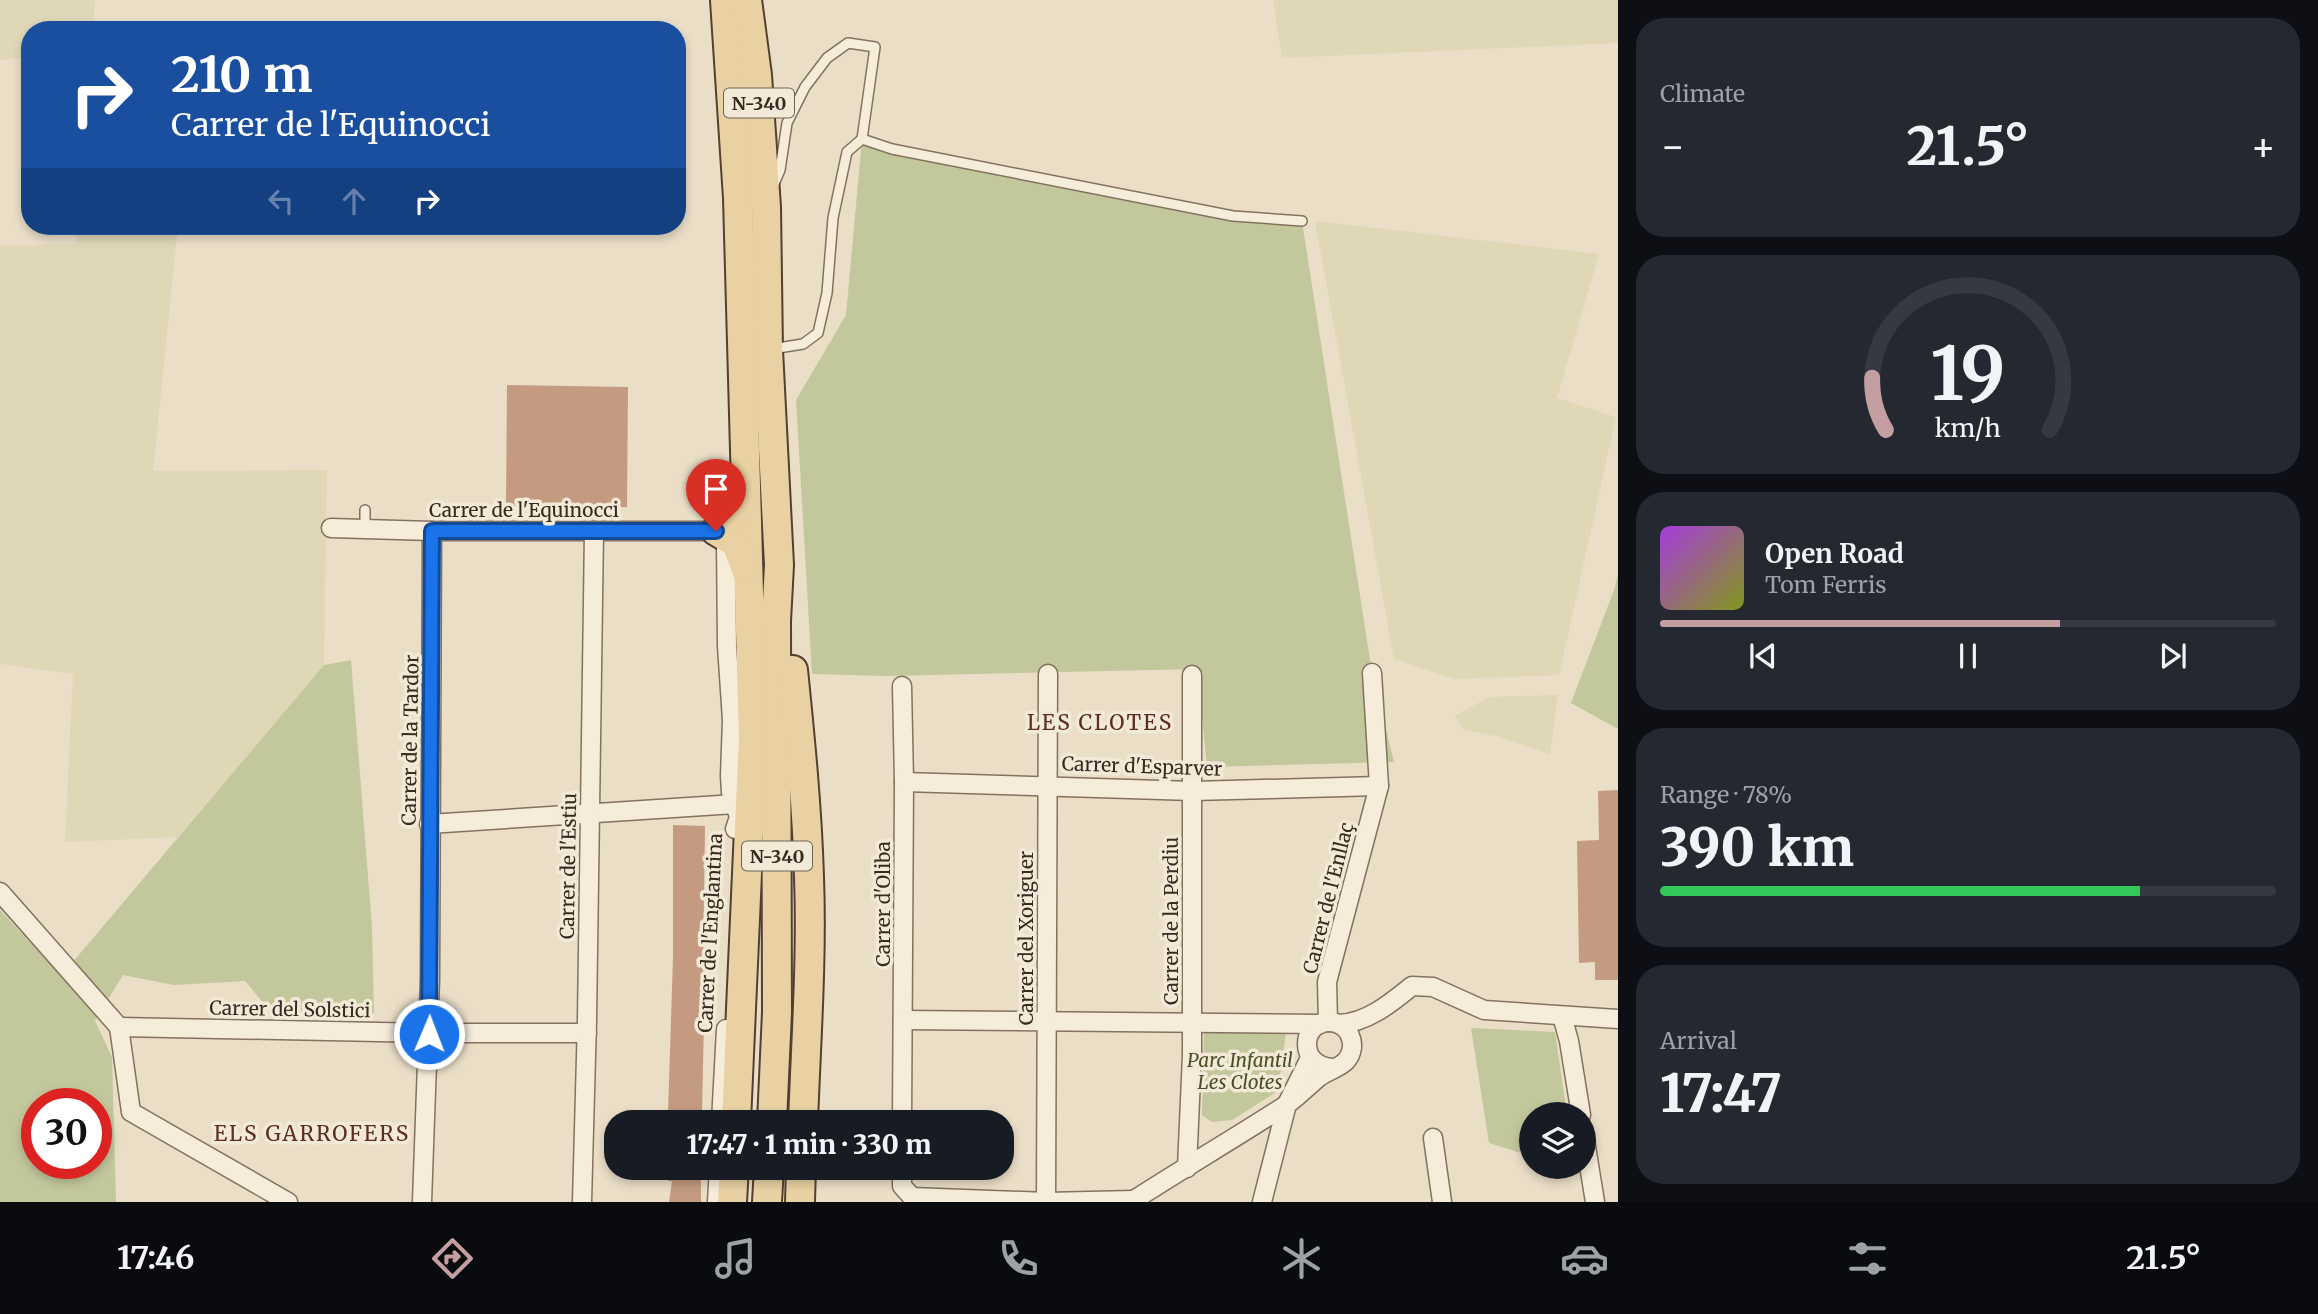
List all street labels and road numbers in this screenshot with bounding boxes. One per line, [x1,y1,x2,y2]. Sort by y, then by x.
road number: N-340 [724,88,794,118]
street label: Carrer de l'Equinocci [429,498,619,522]
street label: Carrer de la Tardor [397,654,423,826]
street label: Carrer d'Esparver [1061,751,1223,781]
street label: Carrer de l'Estiu [555,793,581,939]
street label: Carrer de l'Enllaç [1298,820,1358,976]
street label: Carrer de l'Englantina [693,833,727,1033]
street label: Carrer de la Perdiu [1159,837,1183,1005]
street label: Carrer d'Oliba [871,841,895,967]
road number: N-340 [742,842,812,870]
street label: Carrer del Xoriguer [1014,850,1038,1025]
street label: Carrer del Solstici [209,996,371,1022]

